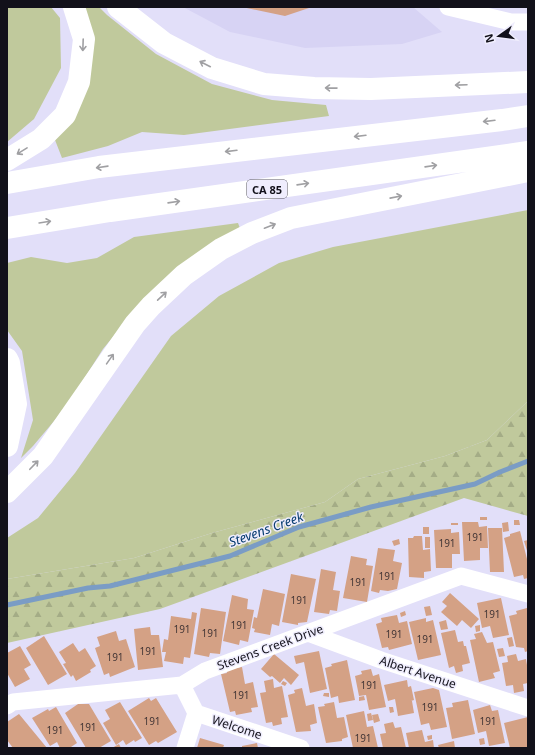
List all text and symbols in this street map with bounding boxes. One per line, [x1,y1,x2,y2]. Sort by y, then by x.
north arrow [479,16,519,56]
text: N [480,32,497,45]
one-way arrow [79,38,87,51]
one-way arrow [199,60,211,67]
one-way arrow [455,81,468,89]
one-way arrow [325,85,338,92]
one-way arrow [483,117,496,125]
one-way arrow [354,133,367,140]
one-way arrow [17,147,28,155]
one-way arrow [225,148,238,155]
one-way arrow [424,162,437,170]
one-way arrow [96,163,109,170]
road number: CA 85 [247,180,287,198]
one-way arrow [296,180,309,188]
one-way arrow [389,192,402,200]
one-way arrow [167,198,180,206]
one-way arrow [39,218,52,226]
one-way arrow [263,221,275,229]
one-way arrow [157,291,167,301]
one-way arrow [106,354,114,365]
one-way arrow [30,460,39,470]
water label: Stevens Creek [226,507,306,551]
house number: 191 [466,530,484,544]
house number: 191 [438,536,456,550]
house number: 191 [378,569,396,583]
house number: 191 [349,575,367,589]
house number: 191 [290,593,308,607]
house number: 191 [483,607,501,621]
house number: 191 [230,618,248,632]
street label: Stevens Creek Drive [215,620,326,674]
house number: 191 [173,622,191,636]
house number: 191 [201,626,219,640]
house number: 191 [385,627,403,641]
house number: 191 [416,632,434,646]
house number: 191 [139,644,157,658]
house number: 191 [106,650,124,664]
street label: Albert Avenue [378,652,459,692]
house number: 191 [360,678,378,692]
house number: 191 [232,688,250,702]
house number: 191 [421,700,439,714]
street label: Welcome [210,711,264,743]
house number: 191 [143,714,161,728]
house number: 191 [479,714,497,728]
house number: 191 [79,720,97,734]
house number: 191 [46,723,64,737]
house number: 191 [354,731,372,745]

